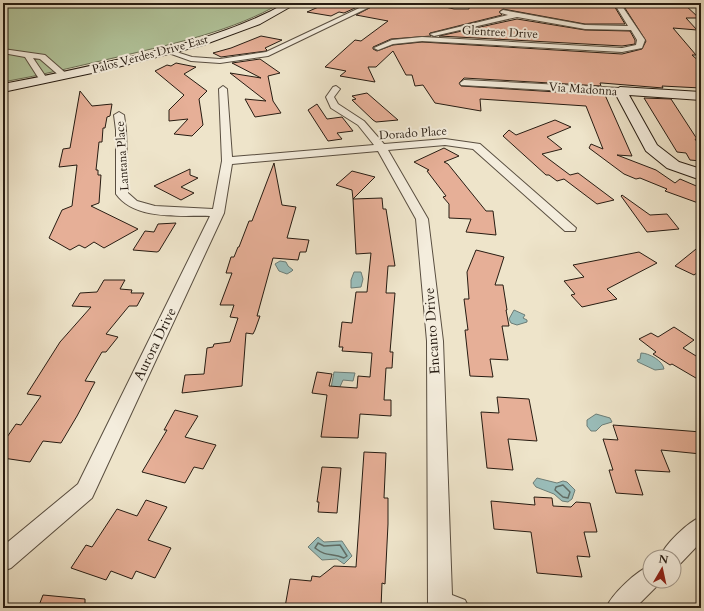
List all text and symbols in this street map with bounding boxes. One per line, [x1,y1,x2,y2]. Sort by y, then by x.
street label: Glentree Drive [462,22,538,42]
street label: Palos Verdes Drive East [90,31,210,77]
street label: Via Madonna [548,79,619,99]
street label: Lantana Place [112,121,132,191]
street label: Dorado Place [378,123,448,143]
street label: Encanto Drive [420,287,444,375]
street label: Aurora Drive [129,304,181,384]
north arrow [642,549,682,589]
text: N [658,551,670,568]

